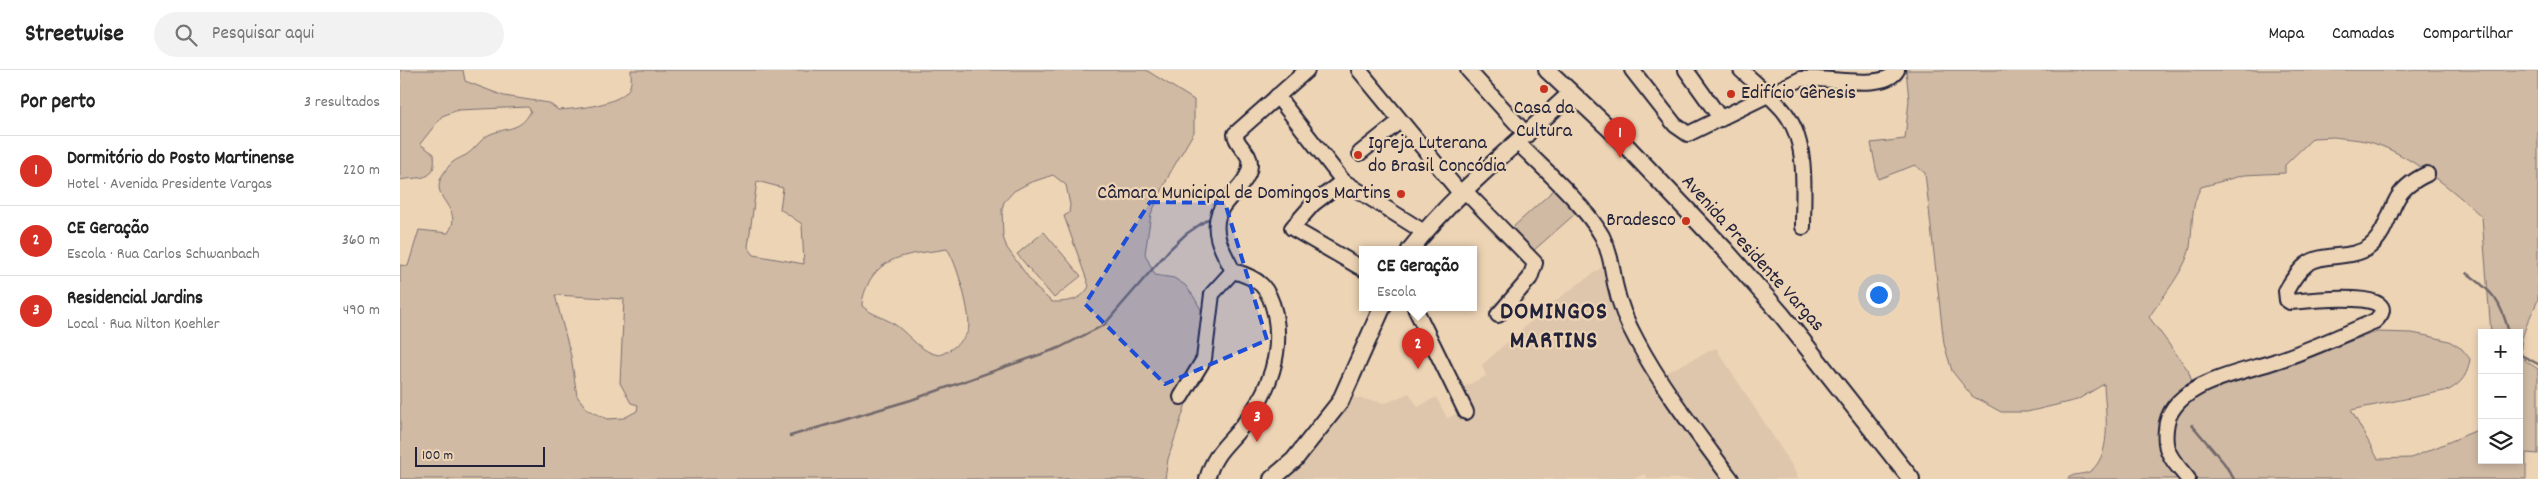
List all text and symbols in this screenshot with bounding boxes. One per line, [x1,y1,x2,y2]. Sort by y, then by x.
search box [154,12,504,57]
text: Streetwise [25,18,124,52]
icon: search [172,21,200,49]
text: Pesquisar aqui [212,21,314,48]
text: Mapa [2268,22,2304,47]
text: Camadas [2332,22,2395,47]
text: Compartilhar [2423,22,2513,47]
place label: Edifício Gênesis [1741,80,1856,108]
marker: Casa da Cultura [1538,83,1550,95]
text: Por perto [20,88,95,118]
marker: Edifício Gênesis [1725,88,1737,100]
text: 3 resultados [304,91,380,114]
place label: Casa da Cultura [1514,95,1575,146]
pin: 1 [1604,117,1636,158]
place label: Igreja Luterana do Brasil Concódia [1368,130,1507,181]
text: Dormitório do Posto Martinense [67,146,294,173]
marker: Igreja Luterana do Brasil Concódia [1352,149,1364,161]
text: 1 [34,159,38,182]
text: 220 m [343,159,380,182]
street label: Avenida Presidente Vargas [1674,169,1830,339]
text: Hotel · Avenida Presidente Vargas [67,173,272,196]
place label: Câmara Municipal de Domingos Martins [1097,180,1391,208]
marker: Câmara Municipal de Domingos Martins [1395,188,1407,200]
place label: Bradesco [1606,207,1676,235]
marker: Bradesco [1680,215,1692,227]
text: CE Geração [67,216,149,243]
text: 2 [33,229,40,252]
text: 360 m [342,229,380,252]
text: Escola · Rua Carlos Schwanbach [67,243,260,266]
popup [1359,246,1477,311]
text: CE Geração [1377,254,1459,281]
text: Escola [1377,281,1416,304]
your location [1866,282,1892,308]
text: Residencial Jardins [67,286,203,313]
district label: DOMINGOS MARTINS [1500,295,1608,360]
text: 3 [32,299,40,322]
text: 490 m [343,299,380,322]
text: Local · Rua Nilton Koehler [67,313,220,336]
pin: 2 [1402,328,1434,369]
map controls [2478,329,2523,464]
button: + [2478,329,2523,374]
button: − [2478,374,2523,419]
pin: 3 [1241,401,1273,442]
button: layers [2478,419,2523,464]
scale bar [415,444,545,467]
text: 100 m [422,446,453,466]

